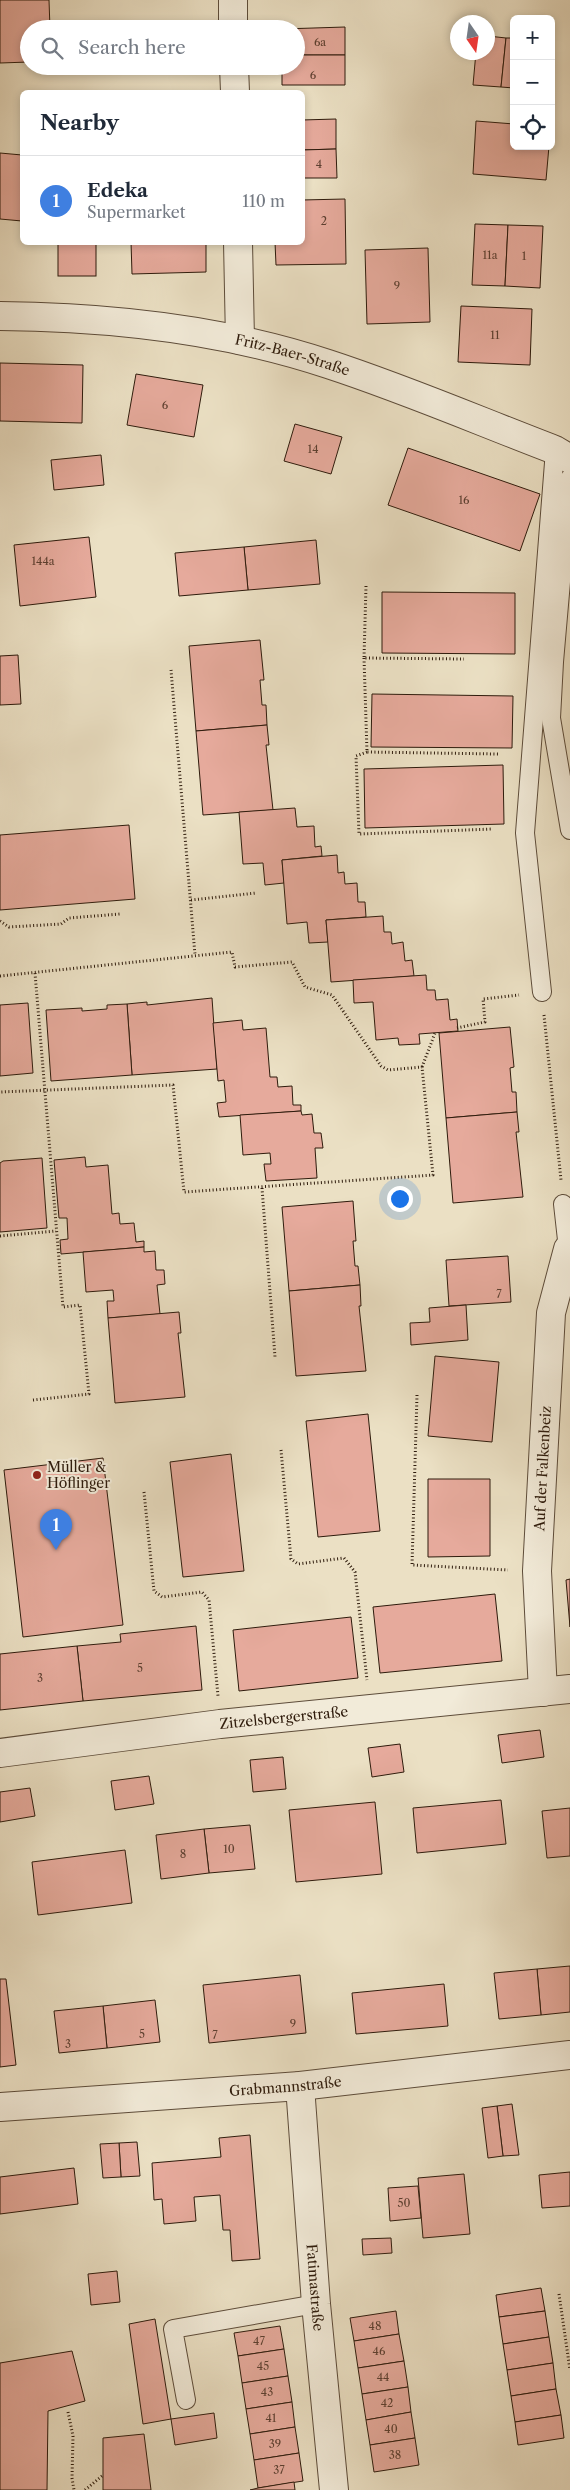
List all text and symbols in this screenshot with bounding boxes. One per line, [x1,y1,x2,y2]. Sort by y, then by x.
north arrow [450,15,495,60]
map controls [510,15,555,150]
button: + [510,15,555,60]
search box [20,20,305,75]
icon: search [38,34,66,62]
house number: 6a [314,35,326,49]
text: Search here [78,36,186,59]
button: − [510,60,555,105]
house number: 6 [310,68,317,82]
button: locate [510,105,555,150]
text: Nearby [40,110,119,135]
house number: 4 [316,157,322,171]
text: Edeka [87,179,148,202]
text: 1 [52,191,60,211]
text: 110 m [242,191,285,211]
text: Supermarket [87,202,185,222]
house number: 2 [321,214,327,228]
house number: 11a [482,248,498,262]
house number: 1 [522,249,527,263]
house number: 9 [394,279,400,293]
house number: 11 [490,328,500,342]
street label: Fritz-Baer-Straße [233,330,352,380]
house number: 6 [162,398,169,412]
house number: 14 [308,442,318,456]
house number: 16 [458,493,470,507]
house number: 144a [31,554,55,568]
your location [387,1186,413,1212]
house number: 7 [496,1287,502,1301]
street label: Auf der Falkenbeiz [530,1405,555,1532]
place label: Müller & Höflinger [47,1458,110,1492]
marker: Müller & Höflinger [31,1469,43,1481]
pin: 1 [40,1509,72,1550]
house number: 5 [137,1661,143,1675]
house number: 3 [37,1671,43,1685]
street label: Zitzelsbergerstraße [219,1702,349,1733]
house number: 10 [223,1842,235,1856]
house number: 8 [180,1847,186,1861]
house number: 9 [290,2017,296,2031]
house number: 5 [139,2027,145,2041]
house number: 7 [212,2028,218,2042]
house number: 3 [65,2037,71,2051]
street label: Grabmannstraße [228,2072,343,2100]
house number: 50 [398,2196,410,2210]
street label: Fatimastraße [303,2243,328,2332]
house number: 48 [369,2319,381,2333]
house number: 47 [253,2334,265,2348]
house number: 46 [373,2344,386,2358]
house number: 45 [257,2359,269,2373]
house number: 44 [377,2370,389,2384]
house number: 43 [261,2385,273,2399]
house number: 42 [381,2396,393,2410]
house number: 41 [266,2411,277,2425]
house number: 40 [384,2422,398,2436]
house number: 39 [269,2437,281,2451]
house number: 38 [389,2448,401,2462]
house number: 37 [273,2463,285,2477]

